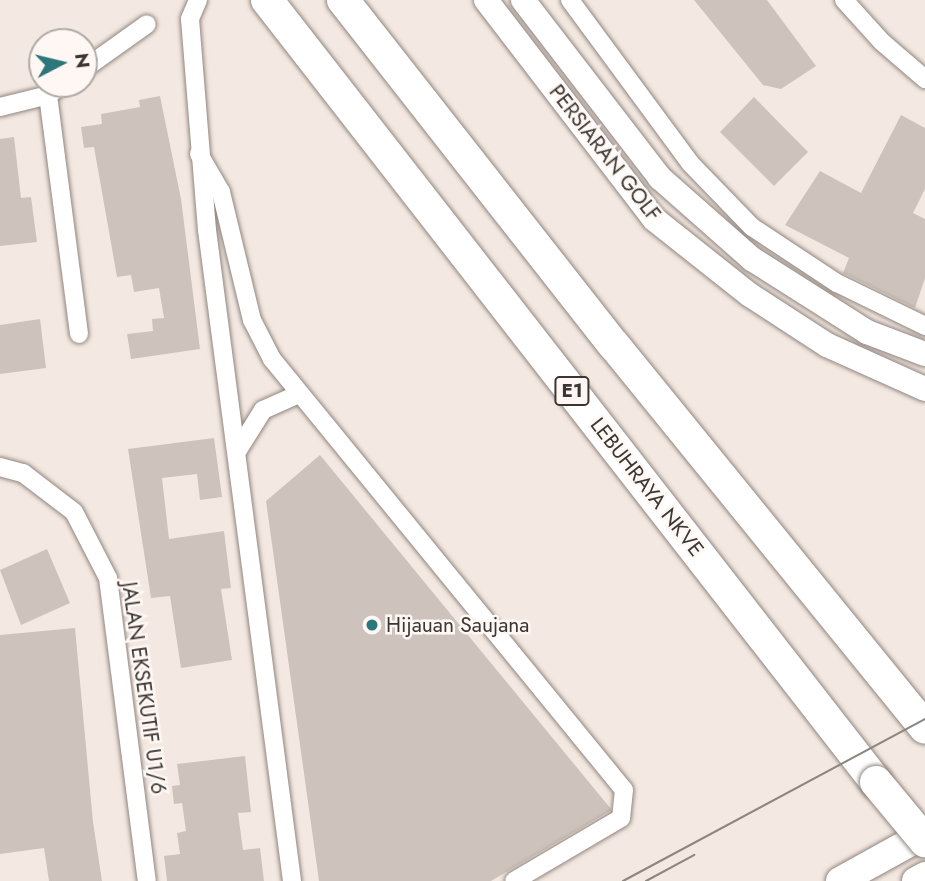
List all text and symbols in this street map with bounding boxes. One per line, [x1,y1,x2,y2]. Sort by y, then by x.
north arrow [28,28,98,98]
text: N [68,51,97,70]
street label: PERSIARAN GOLF [544,80,666,226]
road number: E1 [553,376,591,406]
street label: LEBUHRAYA NKVE [585,413,709,561]
street label: JALAN EKSEKUTIF U1/6 [117,580,171,796]
place label: Hijauan Saujana [386,612,529,638]
marker: Hijauan Saujana [364,617,380,633]

